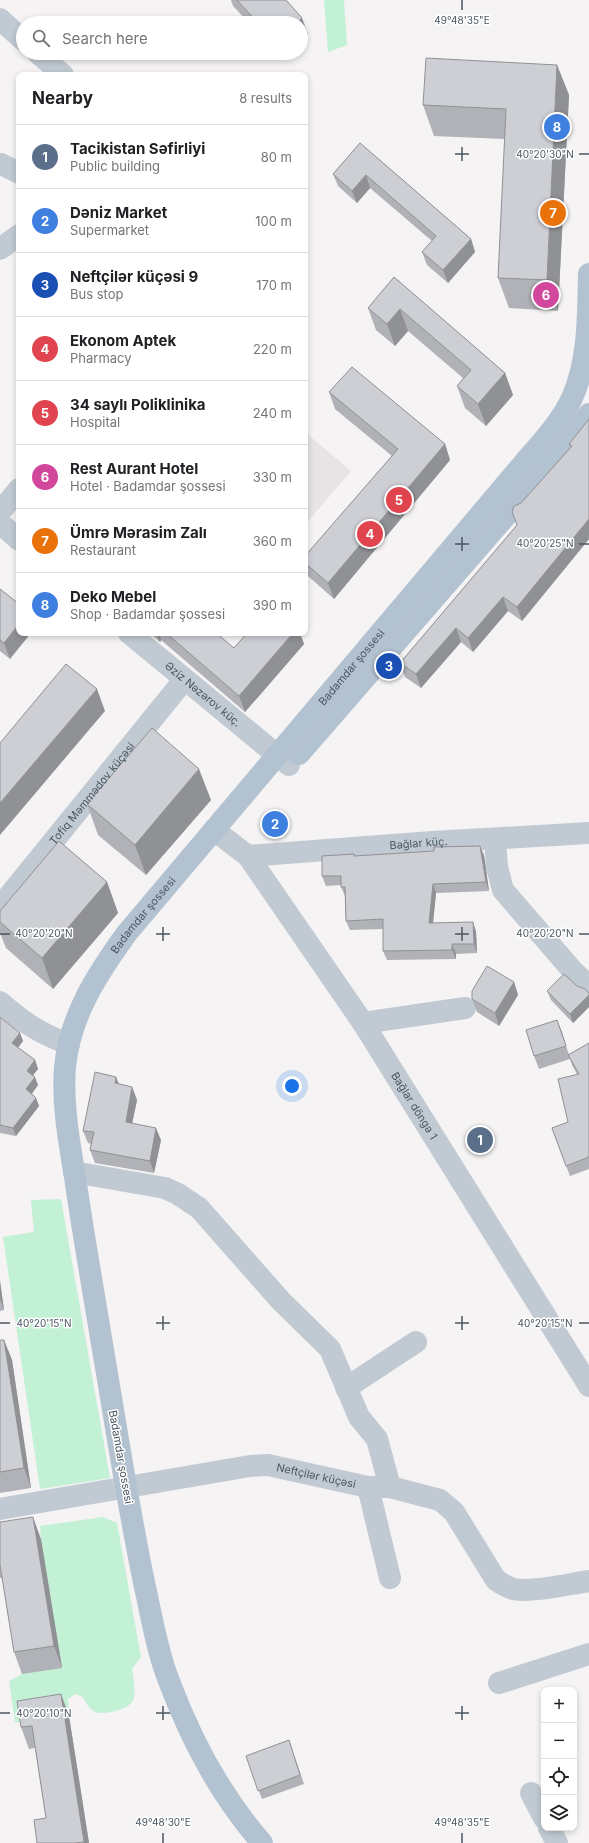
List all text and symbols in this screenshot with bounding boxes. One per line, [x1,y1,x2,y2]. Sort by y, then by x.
text: 49°48'35"E [434,14,490,26]
search box [16,16,308,60]
icon: search [30,27,52,49]
text: Search here [62,29,148,48]
text: Nearby [32,88,93,108]
text: 8 results [239,90,292,106]
pin: 8 [544,112,570,142]
text: Tacikistan Səfirliyi [70,139,205,158]
text: 40°20'30"N [516,148,574,160]
text: 1 [42,149,48,165]
text: 80 m [261,149,292,165]
text: Public building [70,158,160,174]
pin: 7 [540,198,566,228]
text: Dəniz Market [70,203,167,222]
text: 2 [41,213,49,229]
text: 100 m [255,213,292,229]
text: Supermarket [70,222,149,238]
text: Neftçilər küçəsi 9 [70,267,198,286]
text: 3 [41,277,49,293]
text: 170 m [256,277,292,293]
pin: 6 [533,280,559,310]
text: Bus stop [70,286,123,302]
text: Ekonom Aptek [70,331,176,350]
text: 4 [41,341,49,357]
text: 220 m [253,341,292,357]
text: Pharmacy [70,350,132,366]
text: 34 saylı Poliklinika [70,395,206,414]
text: 5 [41,405,49,421]
text: 240 m [253,405,292,421]
text: Hospital [70,414,120,430]
text: Rest Aurant Hotel [70,459,198,478]
text: 6 [41,469,49,485]
text: 330 m [253,469,292,485]
text: Hotel · Badamdar şossesi [70,478,226,494]
pin: 5 [386,485,412,515]
pin: 4 [357,519,383,549]
text: Ümrə Mərasim Zalı [70,523,207,542]
text: 7 [41,533,49,549]
text: 360 m [253,533,292,549]
text: 40°20'25"N [516,537,574,549]
text: Restaurant [70,542,136,558]
text: Deko Mebel [70,587,156,606]
text: 8 [41,597,49,613]
text: 390 m [253,597,292,613]
text: Shop · Badamdar şossesi [70,606,225,622]
street label: Badamdar şossesi [315,626,387,708]
pin: 3 [376,651,402,681]
street label: Əziz Nəzərov küç. [162,659,244,730]
street label: Tofiq Məmmədov küçəsi [46,740,138,848]
pin: 2 [262,809,288,839]
street label: Bağlar küç. [389,834,448,852]
street label: Badamdar şossesi [108,874,178,956]
text: 40°20'20"N [15,927,73,939]
text: 40°20'20"N [516,927,574,939]
street label: Bağlar döngə 1 [388,1069,441,1142]
your location [282,1076,302,1096]
pin: 1 [467,1125,493,1155]
text: 40°20'15"N [16,1317,72,1329]
text: 40°20'15"N [517,1317,573,1329]
street label: Badamdar şossesi [106,1409,136,1505]
street label: Neftçilər küçəsi [275,1460,357,1491]
map controls [541,1687,577,1831]
button: + [541,1687,577,1723]
text: 40°20'10"N [16,1707,72,1719]
button: − [541,1723,577,1759]
button: locate [541,1759,577,1795]
button: layers [541,1795,577,1831]
text: 49°48'30"E [135,1816,191,1828]
text: 49°48'35"E [434,1816,490,1828]

